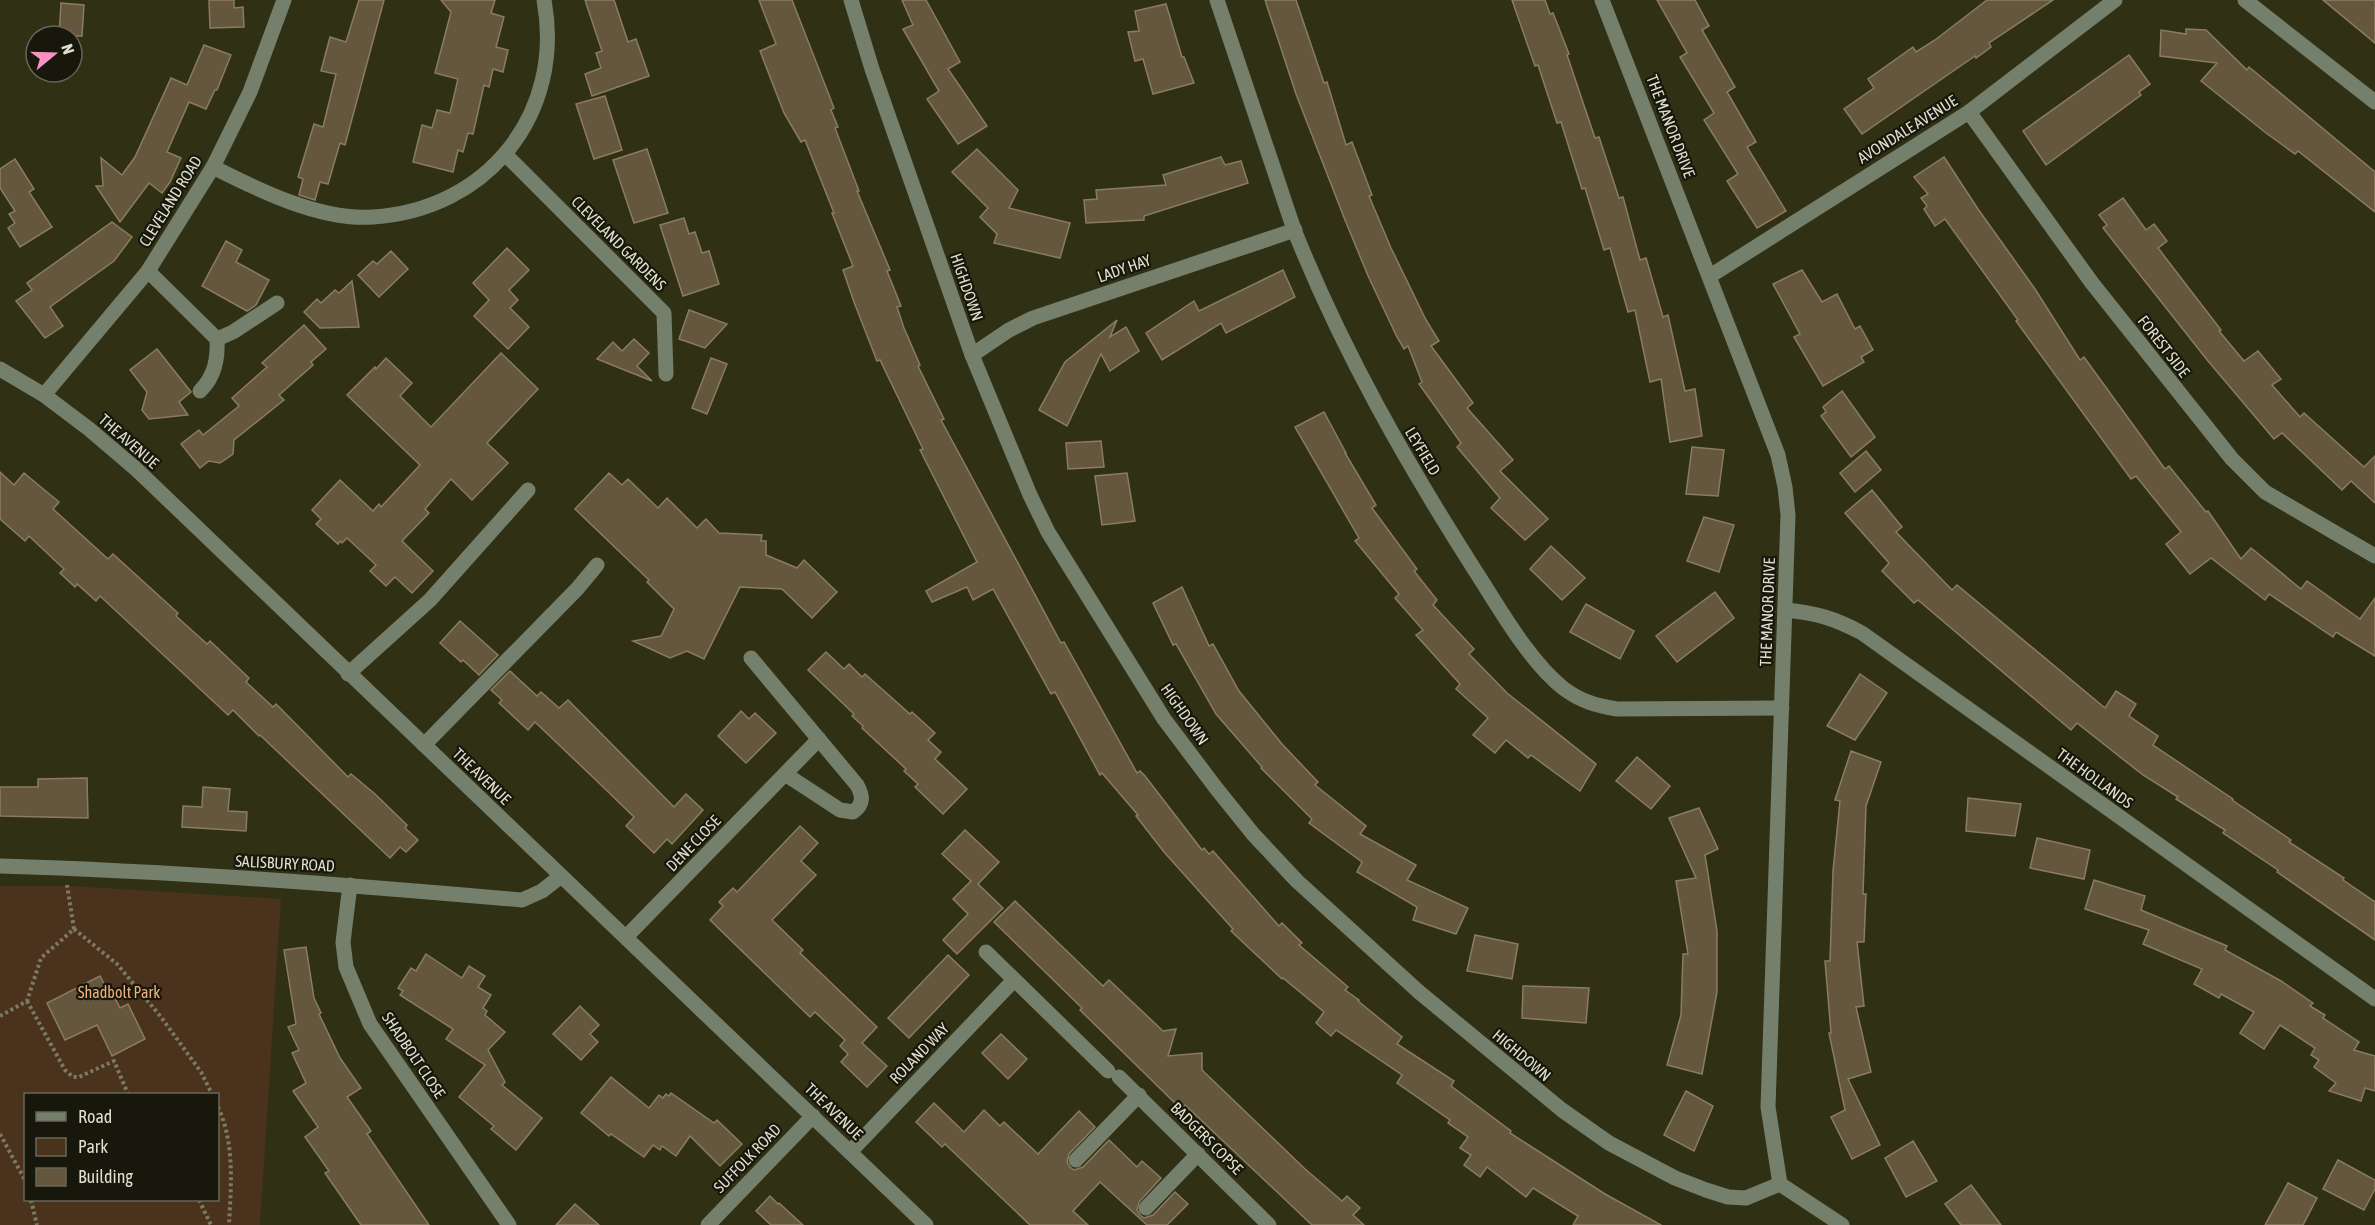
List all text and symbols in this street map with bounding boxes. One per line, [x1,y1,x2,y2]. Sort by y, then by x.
north arrow [24,24,84,84]
text: N [58,42,78,57]
street label: THE MANOR DRIVE [1643,72,1699,180]
street label: AVONDALE AVENUE [1854,91,1960,167]
street label: CLEVELAND ROAD [135,152,205,250]
street label: CLEVELAND GARDENS [568,192,670,294]
street label: LADY HAY [1095,250,1154,286]
street label: HIGHDOWN [947,251,987,323]
street label: FOREST SIDE [2134,312,2194,380]
street label: THE AVENUE [95,410,163,472]
street label: LEYFIELD [1402,424,1444,478]
street label: THE MANOR DRIVE [1756,557,1778,667]
street label: HIGHDOWN [1157,680,1213,748]
street label: THE AVENUE [449,744,515,808]
street label: THE HOLLANDS [2054,744,2137,812]
street label: DENE CLOSE [662,811,724,874]
street label: SALISBURY ROAD [235,851,335,875]
park label: Shadbolt Park [78,983,160,1001]
street label: SHADBOLT CLOSE [379,1009,449,1101]
street label: ROLAND WAY [886,1018,953,1087]
street label: HIGHDOWN [1489,1025,1555,1085]
street label: THE AVENUE [801,1079,867,1143]
legend [24,1093,219,1201]
street label: BADGERS COPSE [1167,1098,1247,1178]
text: Road [78,1106,112,1127]
street label: SUFFOLK ROAD [710,1120,784,1196]
text: Park [78,1136,108,1157]
text: Building [78,1166,133,1187]

